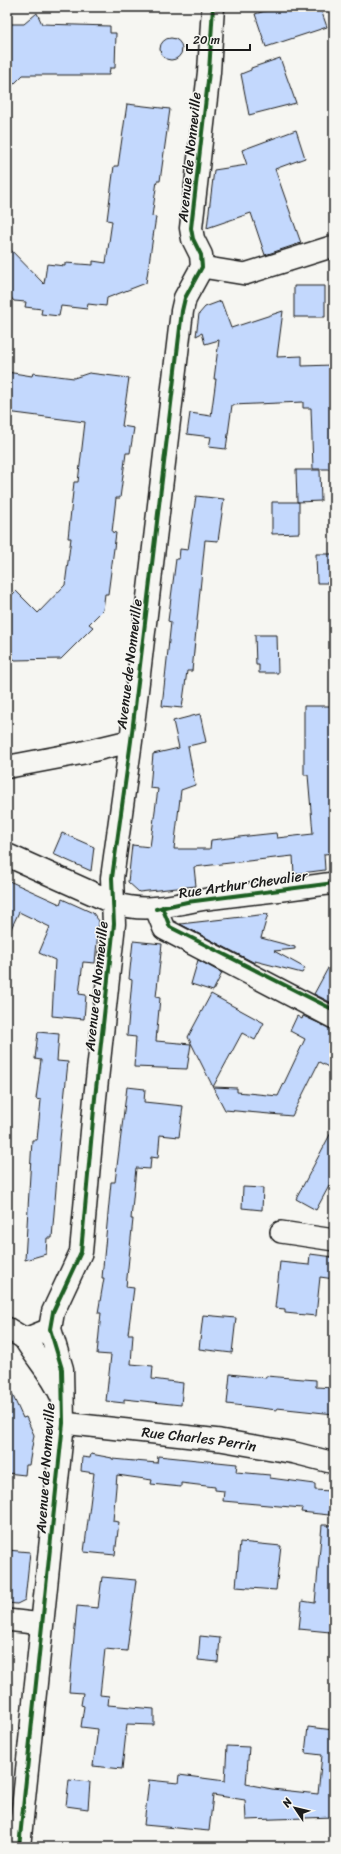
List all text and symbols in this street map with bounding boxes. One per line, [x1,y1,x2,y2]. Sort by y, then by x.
scale bar [187,26,250,52]
text: 20 m [193,29,220,51]
street label: Avenue de Nonneville [170,91,209,224]
street label: Avenue de Nonneville [109,598,150,731]
street label: Rue Arthur Chevalier [177,863,310,906]
street label: Avenue de Nonneville [77,920,116,1053]
street label: Avenue de Nonneville [28,1402,63,1535]
street label: Rue Charles Perrin [140,1420,259,1459]
north arrow [275,1788,315,1828]
text: N [277,1794,297,1812]

